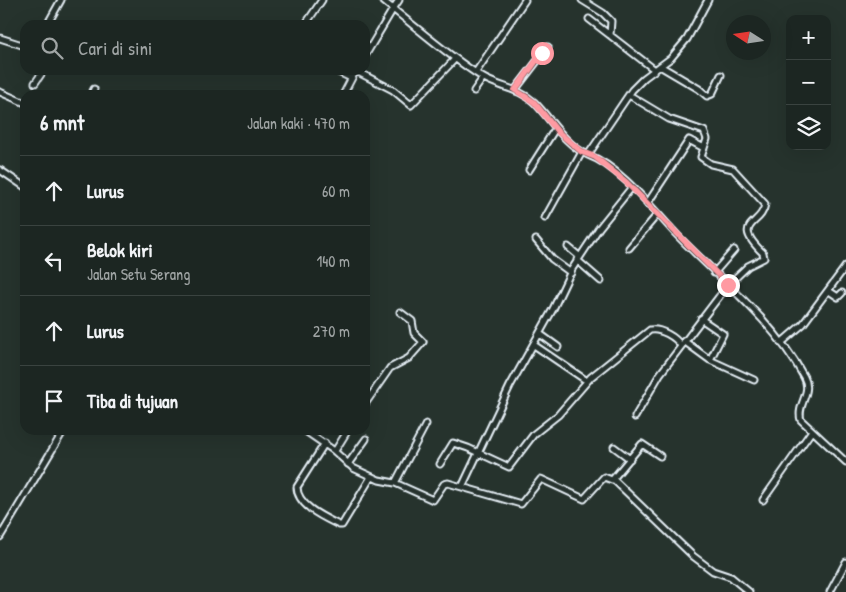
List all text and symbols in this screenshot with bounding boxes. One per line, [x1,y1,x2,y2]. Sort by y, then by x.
north arrow [726,15,771,60]
map controls [786,15,831,150]
button: + [786,15,831,60]
search box [20,20,370,75]
icon: search [38,34,66,62]
text: Cari di sini [78,35,152,61]
route start [531,42,554,65]
button: − [786,60,831,105]
button: layers [786,105,831,150]
text: 6 mnt [40,108,84,137]
text: Jalan kaki · 470 m [247,112,350,134]
icon: ahead [40,177,68,205]
text: Lurus [87,178,124,204]
text: 60 m [322,180,350,202]
text: Belok kiri [87,237,153,263]
icon: left [40,247,68,275]
text: 140 m [316,250,350,272]
text: Jalan Setu Serang [87,263,190,285]
route end [717,274,740,297]
icon: ahead [40,317,68,345]
text: Lurus [87,318,124,344]
text: 270 m [313,320,350,342]
icon: arrive [40,387,68,415]
text: Tiba di tujuan [87,388,178,414]

